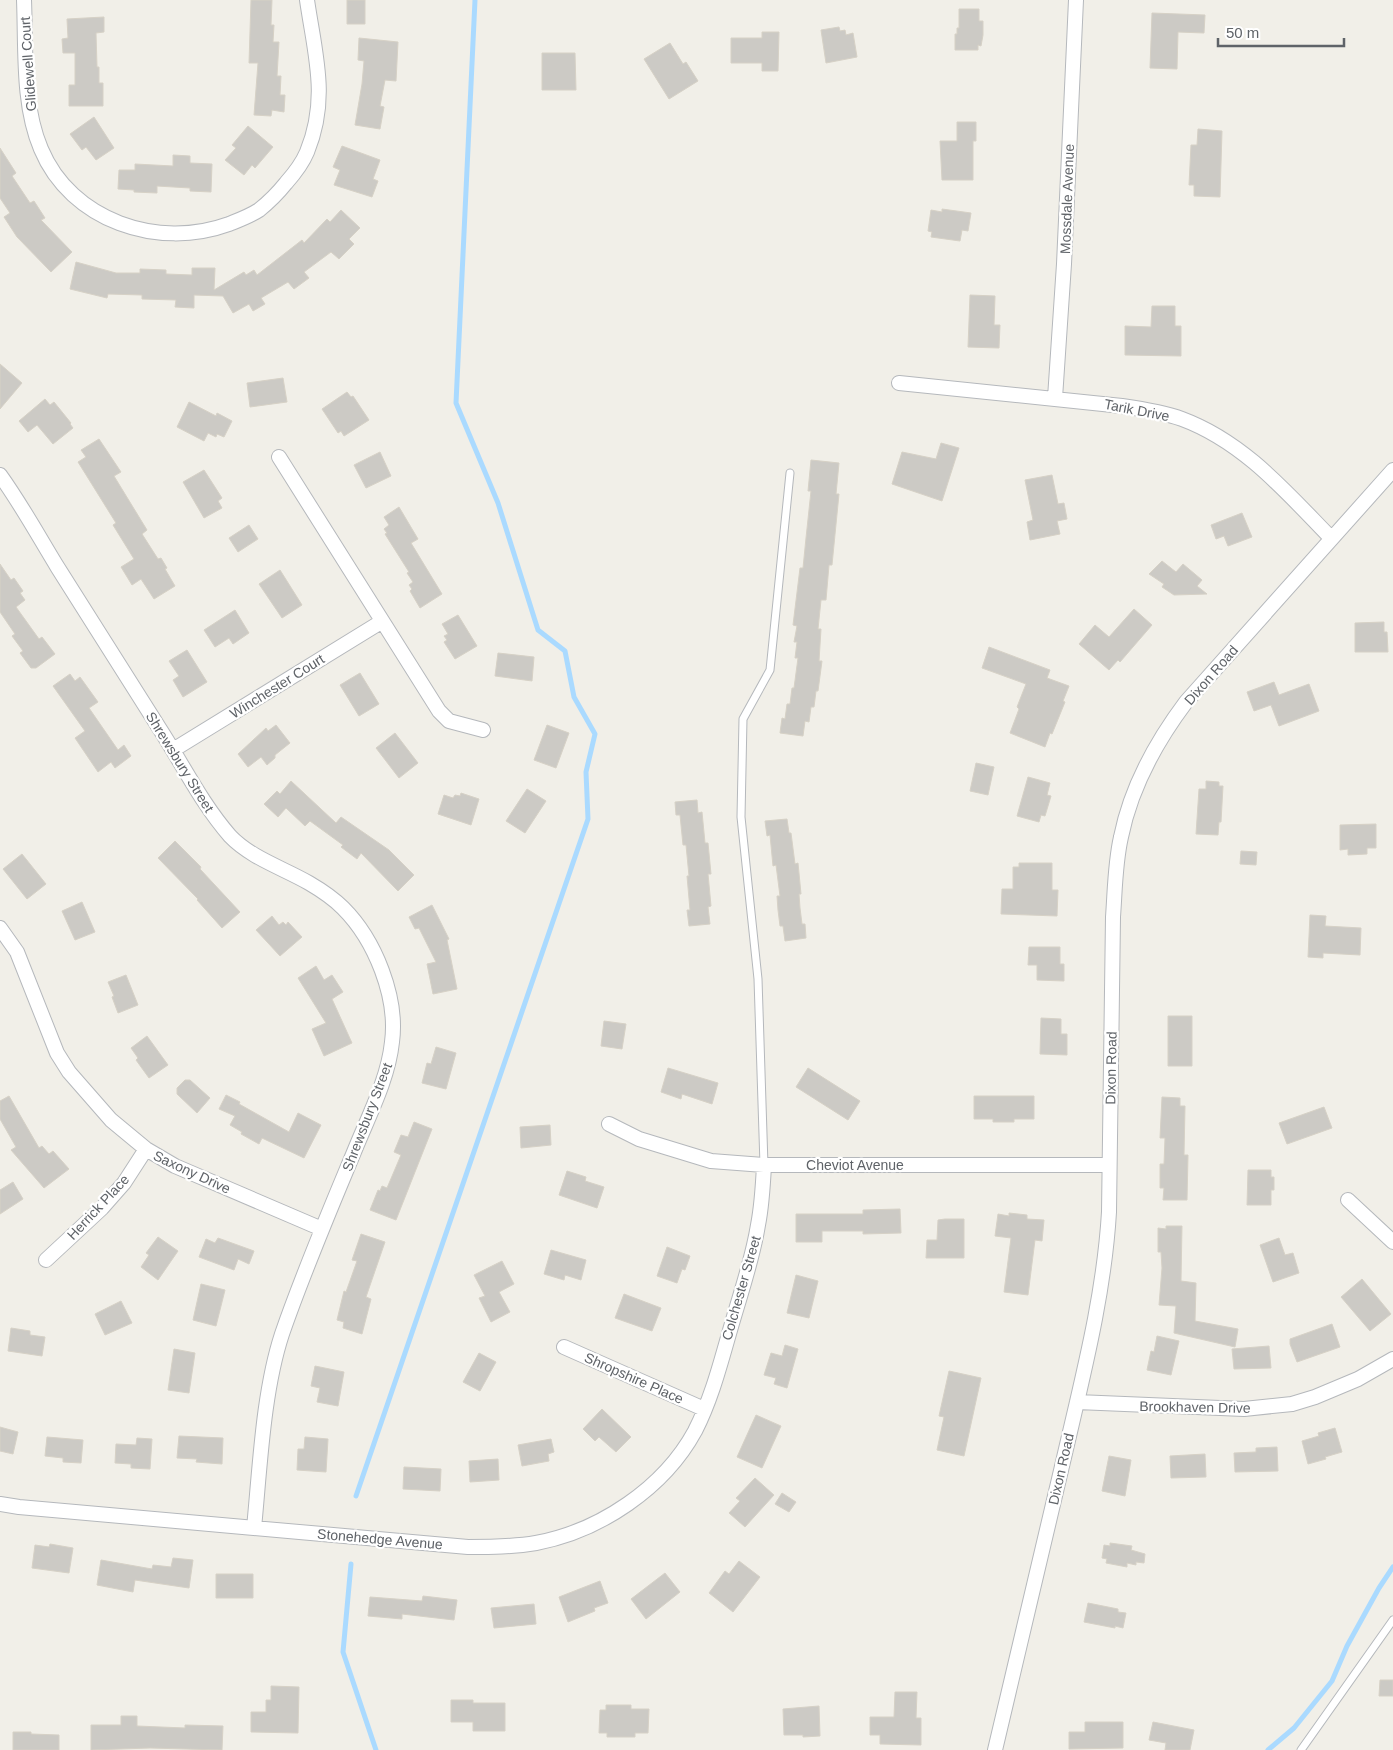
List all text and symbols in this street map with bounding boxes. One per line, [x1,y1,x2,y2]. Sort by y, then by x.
scale bar [1218,15,1344,47]
street label: Glidewell Court [17,16,39,112]
text: 50 m [1226,24,1259,41]
street label: Mossdale Avenue [1057,143,1077,254]
street label: Tarik Drive [1103,396,1171,424]
street label: Dixon Road [1181,642,1241,708]
street label: Winchester Court [227,651,327,721]
street label: Shrewsbury Street [143,709,217,815]
street label: Dixon Road [1102,1031,1120,1105]
street label: Shrewsbury Street [339,1060,395,1174]
street label: Saxony Drive [151,1147,233,1197]
street label: Cheviot Avenue [806,1157,904,1173]
street label: Herrick Place [64,1171,132,1243]
street label: Colchester Street [718,1234,764,1342]
street label: Shropshire Place [582,1349,686,1407]
street label: Brookhaven Drive [1139,1398,1251,1416]
street label: Dixon Road [1045,1432,1077,1506]
street label: Stonehedge Avenue [317,1526,444,1552]

